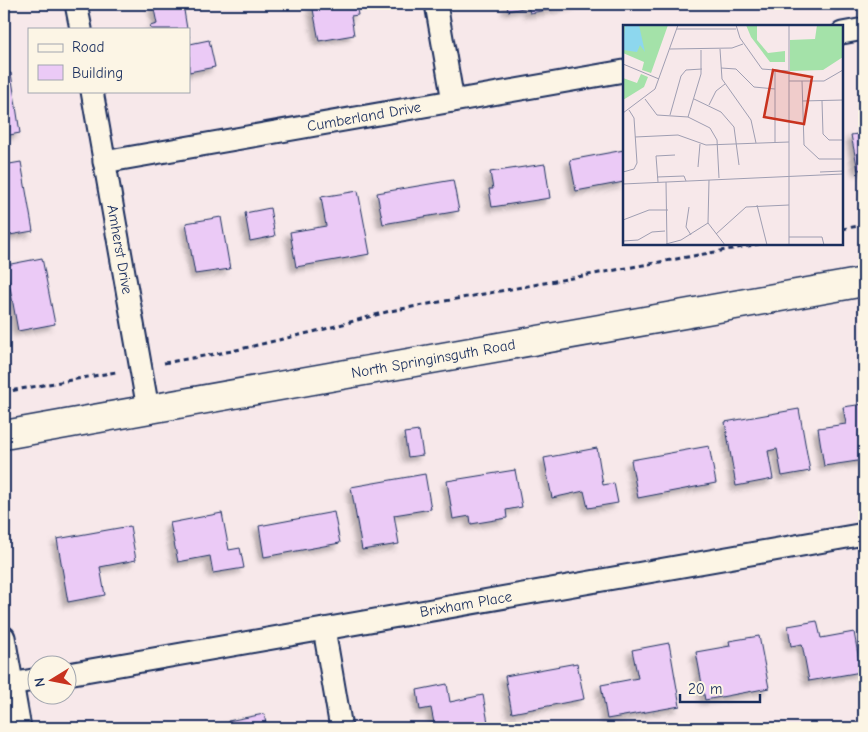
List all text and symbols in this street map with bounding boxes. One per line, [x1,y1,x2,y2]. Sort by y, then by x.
inset map [623,25,843,245]
legend [28,28,190,92]
text: Road [72,38,104,56]
text: Building [72,64,123,82]
street label: Cumberland Drive [306,98,423,135]
street label: Amherst Drive [103,203,137,296]
street label: North Springinsguth Road [350,335,517,382]
street label: Brixham Place [418,587,514,621]
north arrow [28,654,78,704]
scale bar [680,672,760,704]
text: N [31,676,49,688]
text: 20 m [688,680,722,698]

